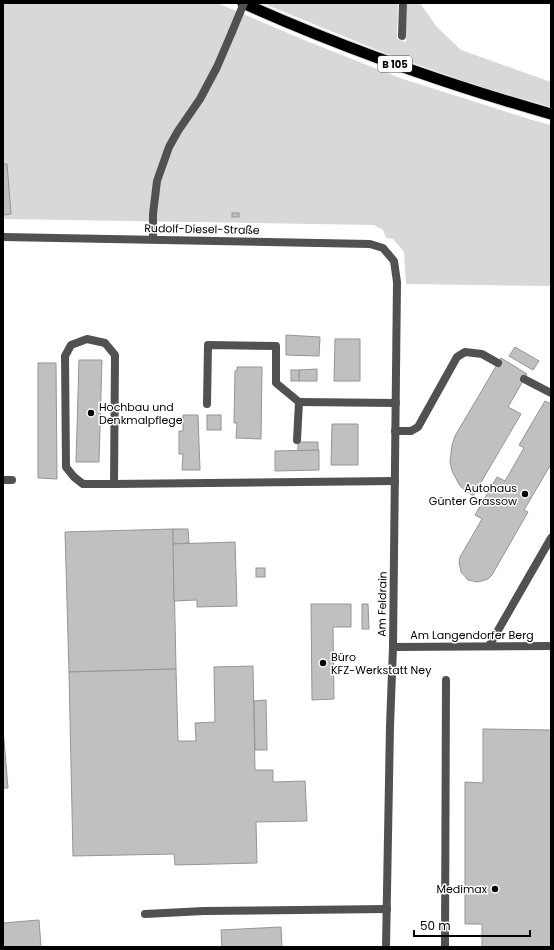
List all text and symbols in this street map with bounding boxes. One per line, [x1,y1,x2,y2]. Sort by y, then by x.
road number: B 105 [378,56,412,72]
street label: Rudolf-Diesel-Straße [144,220,260,238]
place label: Hochbau und Denkmalpflege [99,399,183,428]
marker: Hochbau und Denkmalpflege [86,408,96,418]
place label: Autohaus Günter Grassow [429,480,517,509]
marker: Autohaus Günter Grassow [520,489,530,499]
street label: Am Feldrain [373,571,391,637]
street label: Am Langendorfer Berg [410,627,534,643]
place label: Büro KFZ-Werkstatt Ney [331,649,432,678]
marker: Büro KFZ-Werkstatt Ney [318,658,328,668]
place label: Medimax [437,881,488,897]
marker: Medimax [490,884,500,894]
scale bar [414,912,530,938]
text: 50 m [420,917,451,934]

